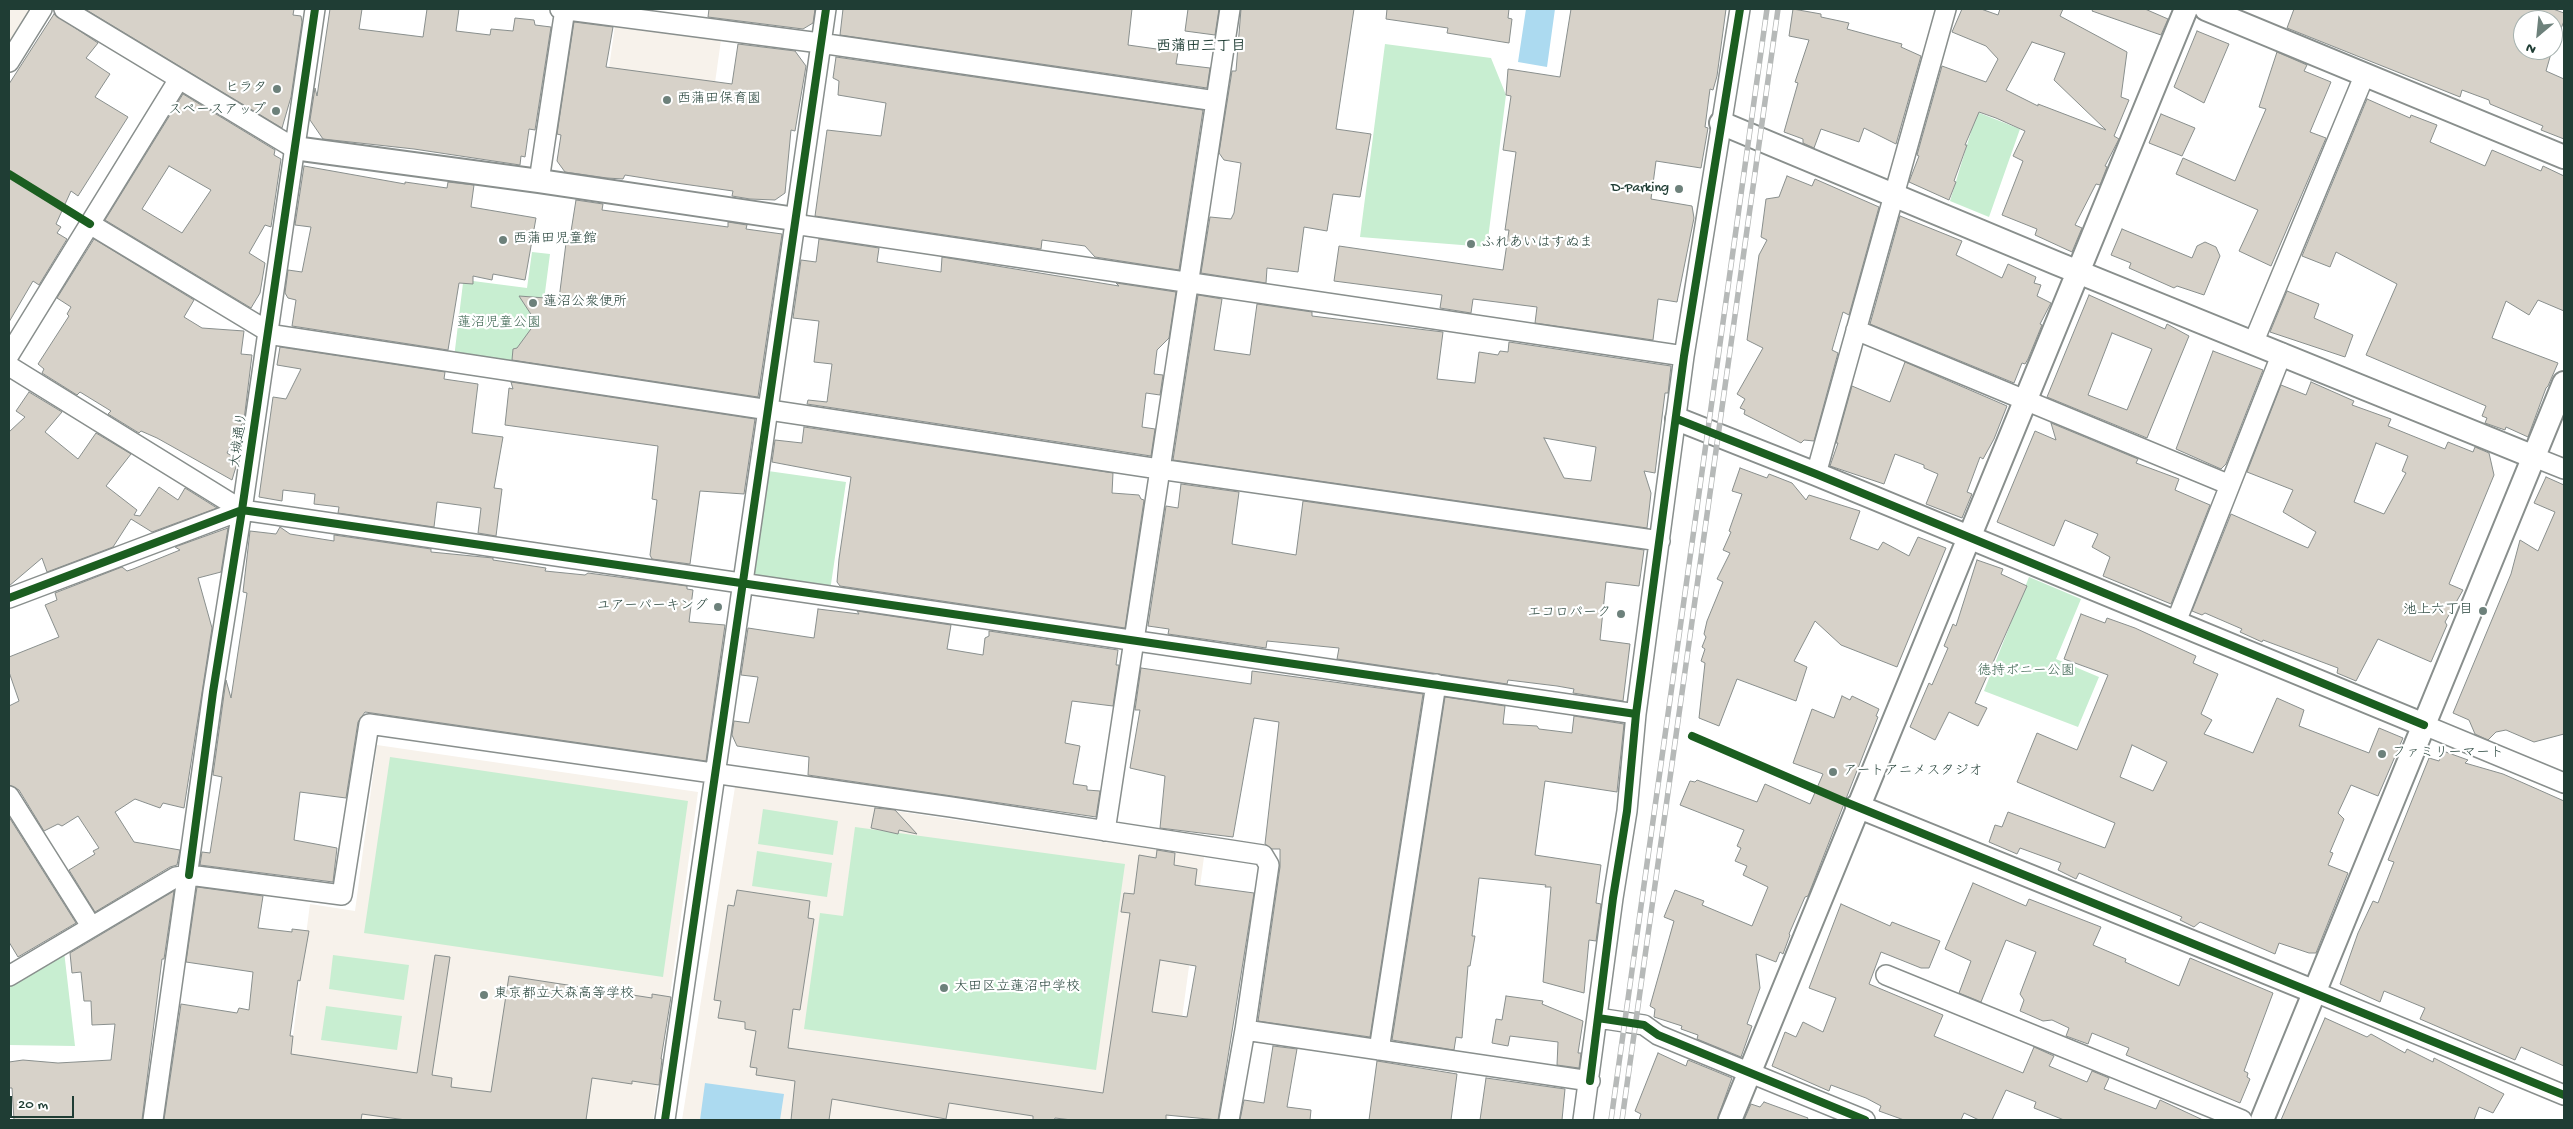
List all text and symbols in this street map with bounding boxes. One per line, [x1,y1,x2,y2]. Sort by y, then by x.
north arrow [2513,10,2563,60]
text: N [2523,38,2539,57]
district label: 西蒲田三丁目 [1156,39,1246,57]
place label: ヒラタ [225,81,267,97]
marker: ヒラタ [271,83,283,95]
place label: 西蒲田保育園 [677,92,761,108]
marker: 西蒲田保育園 [661,94,673,106]
place label: スペースアップ [168,103,266,119]
marker: スペースアップ [270,105,282,117]
place label: D-Parking [1611,181,1669,197]
marker: D-Parking [1673,183,1685,195]
place label: 西蒲田児童館 [513,232,597,248]
marker: 西蒲田児童館 [497,234,509,246]
place label: ふれあいはすぬま [1481,236,1593,252]
marker: ふれあいはすぬま [1465,238,1477,250]
place label: 蓮沼公衆便所 [543,295,627,311]
marker: 蓮沼公衆便所 [527,297,539,309]
park label: 蓮沼児童公園 [457,316,541,332]
street label: 大城通り [228,411,252,469]
place label: ユアーパーキング [597,599,708,615]
marker: ユアーパーキング [712,601,724,613]
place label: 池上六丁目 [2403,603,2473,619]
marker: 池上六丁目 [2477,605,2489,617]
place label: エコロパーク [1527,606,1611,622]
marker: エコロパーク [1615,608,1627,620]
park label: 徳持ポニー公園 [1977,664,2075,680]
place label: ファミリーマート [2392,746,2504,762]
marker: ファミリーマート [2376,748,2388,760]
place label: アートアニメスタジオ [1843,764,1982,780]
marker: アートアニメスタジオ [1827,766,1839,778]
place label: 大田区立蓮沼中学校 [954,980,1080,996]
marker: 大田区立蓮沼中学校 [938,982,950,994]
place label: 東京都立大森高等学校 [494,987,634,1003]
marker: 東京都立大森高等学校 [478,989,490,1001]
scale bar [12,1086,76,1118]
text: 20 m [18,1096,48,1114]

